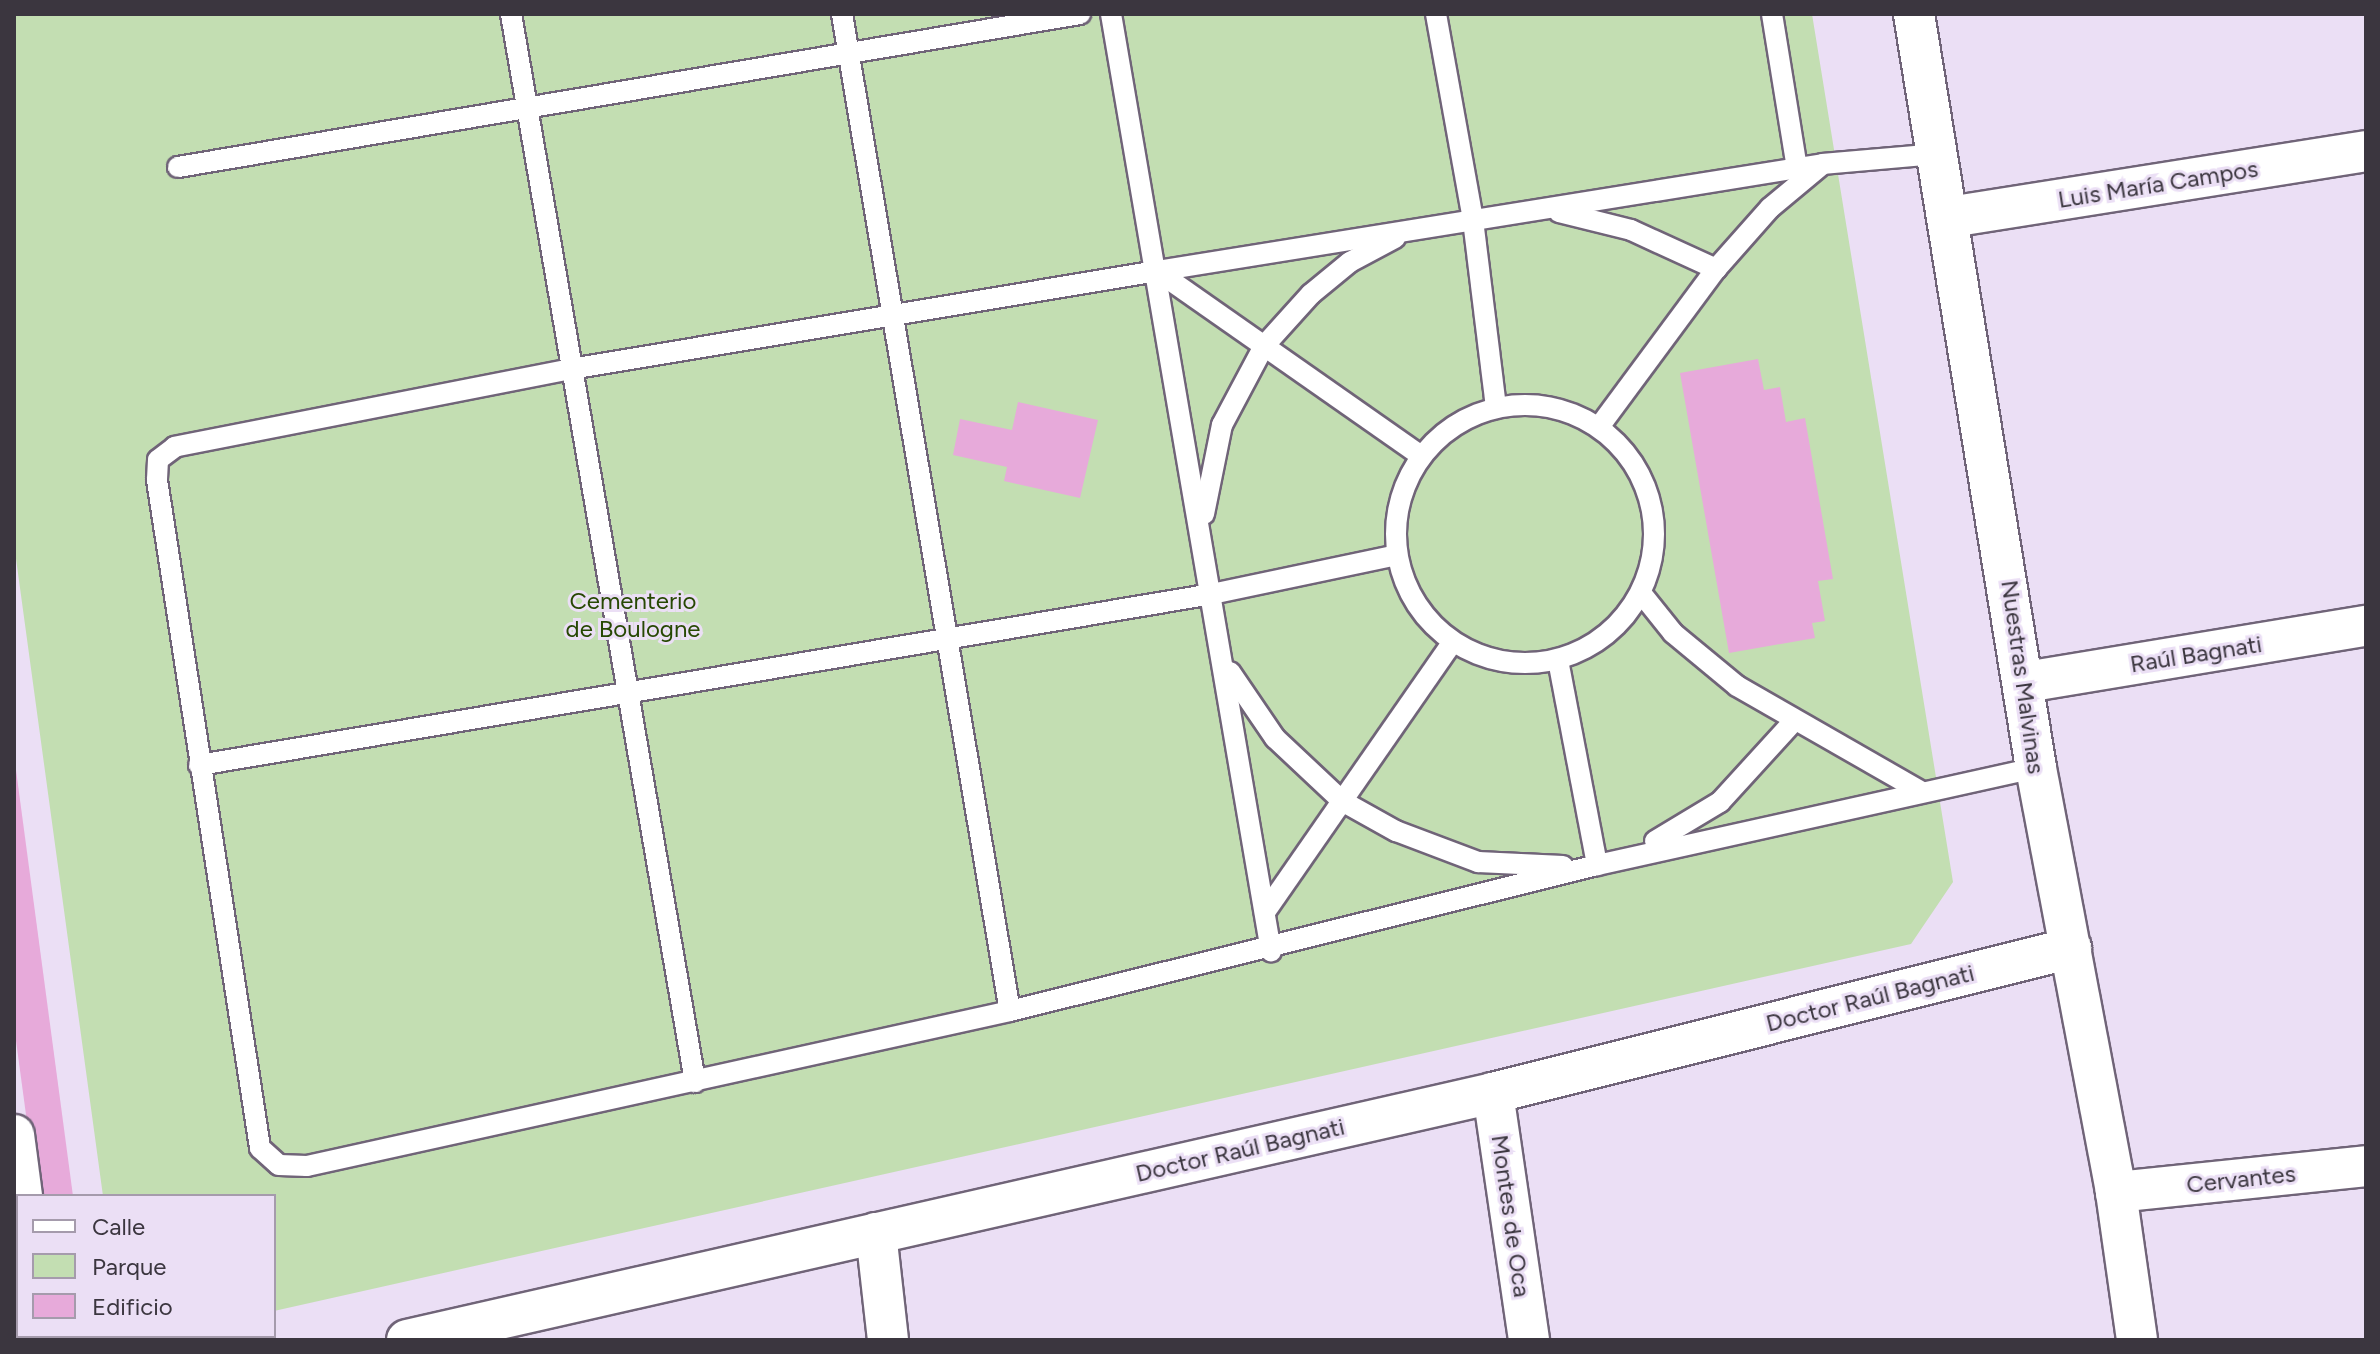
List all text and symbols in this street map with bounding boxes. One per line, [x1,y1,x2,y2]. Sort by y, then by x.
street label: Luis María Campos [2056,154,2260,214]
street label: Nuestras Malvinas [1995,578,2051,776]
park label: Cementerio de Boulogne [566,587,700,643]
street label: Raúl Bagnati [2128,629,2264,679]
street label: Doctor Raúl Bagnati [1763,958,1977,1038]
street label: Doctor Raúl Bagnati [1133,1112,1347,1188]
street label: Montes de Oca [1485,1133,1537,1299]
street label: Cervantes [2185,1159,2297,1199]
legend [16,1194,276,1338]
text: Calle [92,1212,145,1241]
text: Parque [92,1252,166,1281]
text: Edificio [92,1292,173,1321]

